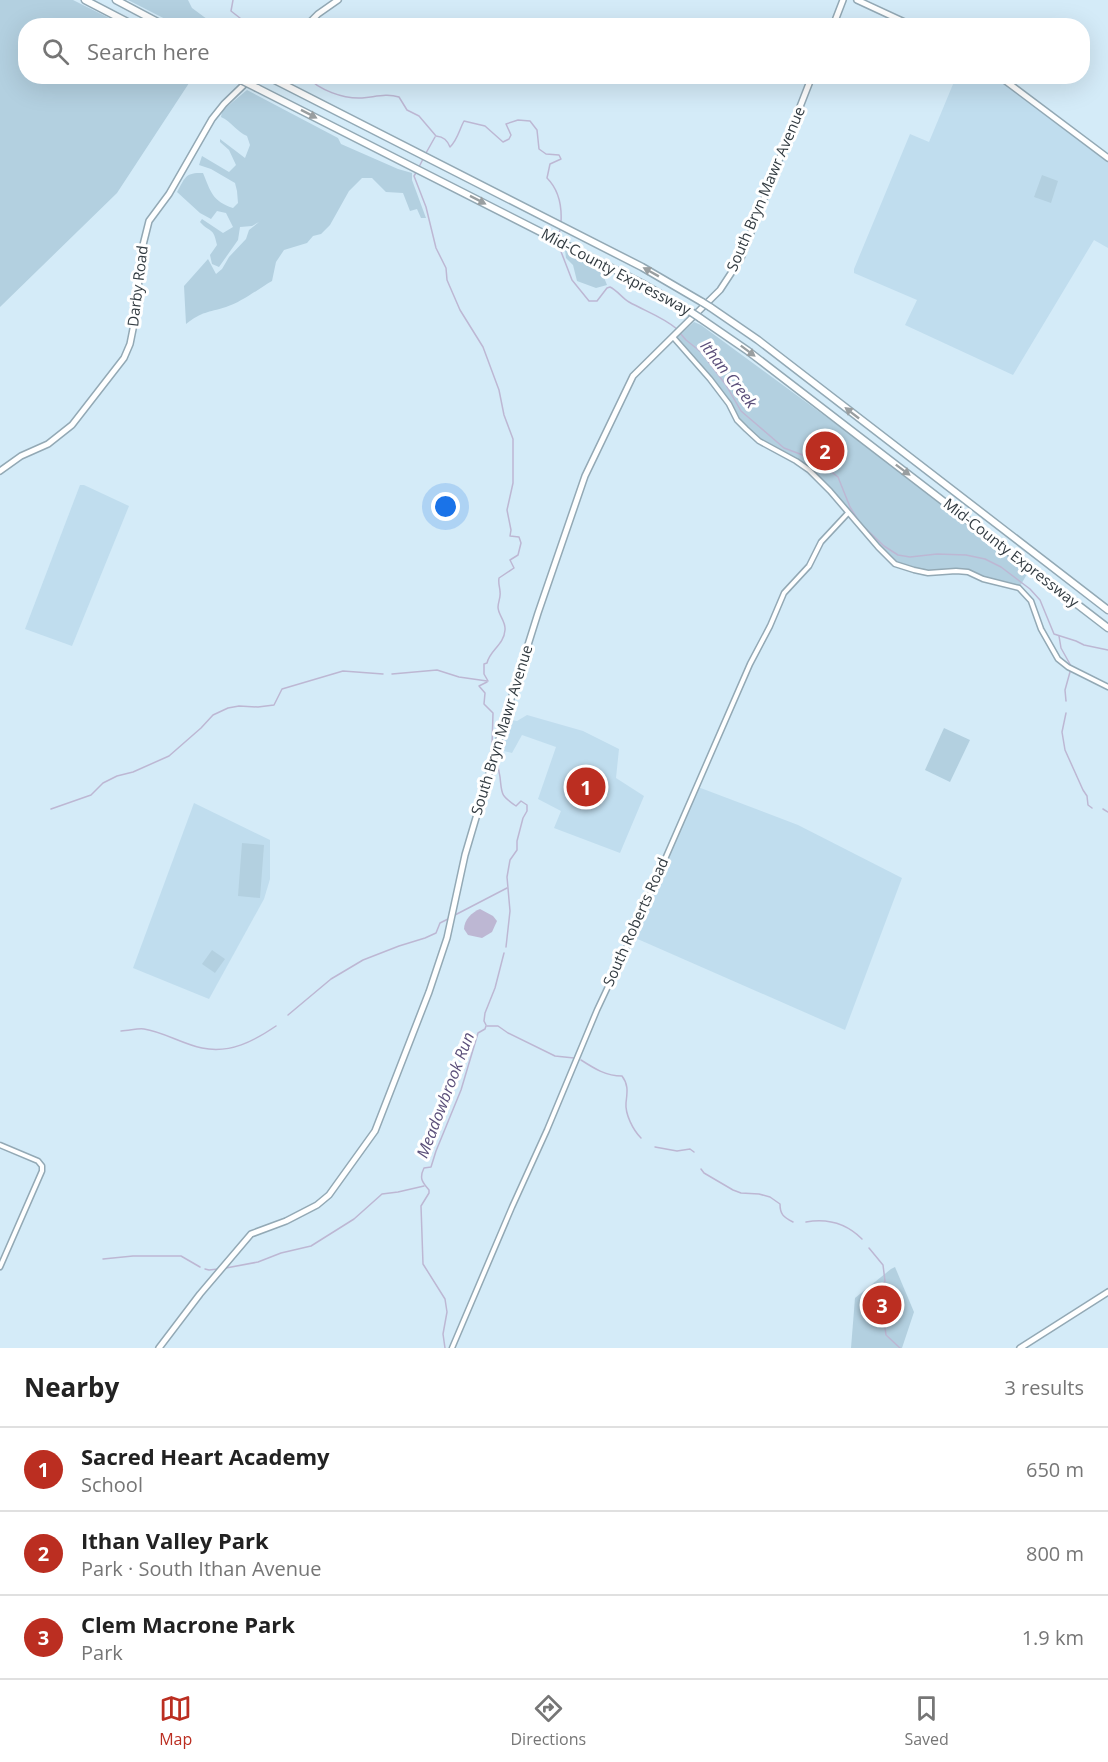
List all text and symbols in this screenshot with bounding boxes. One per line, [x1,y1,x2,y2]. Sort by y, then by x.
search box [18,18,1090,84]
icon: search [39,35,72,68]
text: Search here [87,36,210,66]
street label: South Bryn Mawr Avenue [721,103,809,274]
one-way arrow [301,109,318,118]
one-way arrow [469,195,486,204]
street label: Mid-County Expressway [538,223,695,319]
street label: Darby Road [122,244,152,328]
one-way arrow [642,267,659,277]
water label: Ithan Creek [695,335,763,414]
one-way arrow [740,345,756,358]
one-way arrow [845,407,861,419]
pin: 2 [806,428,844,474]
one-way arrow [895,463,911,476]
your location [431,492,460,521]
street label: Mid-County Expressway [940,493,1084,612]
street label: South Bryn Mawr Avenue [466,642,536,817]
pin: 1 [566,764,606,810]
street label: South Roberts Road [598,854,673,989]
water label: Meadowbrook Run [411,1029,479,1161]
pin: 3 [862,1282,902,1328]
text: Nearby [24,1369,119,1405]
text: 3 results [1004,1374,1084,1401]
text: Sacred Heart Academy [81,1441,330,1471]
text: 1 [38,1456,49,1483]
text: 650 m [1026,1456,1084,1483]
text: School [81,1471,143,1498]
text: Ithan Valley Park [81,1525,269,1555]
text: 2 [38,1540,49,1567]
text: 800 m [1026,1540,1084,1567]
text: Park · South Ithan Avenue [81,1555,322,1582]
text: Clem Macrone Park [81,1609,295,1639]
text: 3 [38,1624,49,1651]
text: 1.9 km [1022,1624,1084,1651]
text: Park [81,1639,123,1666]
tab: Map [159,1692,192,1750]
tab: Directions [511,1692,586,1750]
tab: Saved [904,1692,949,1750]

